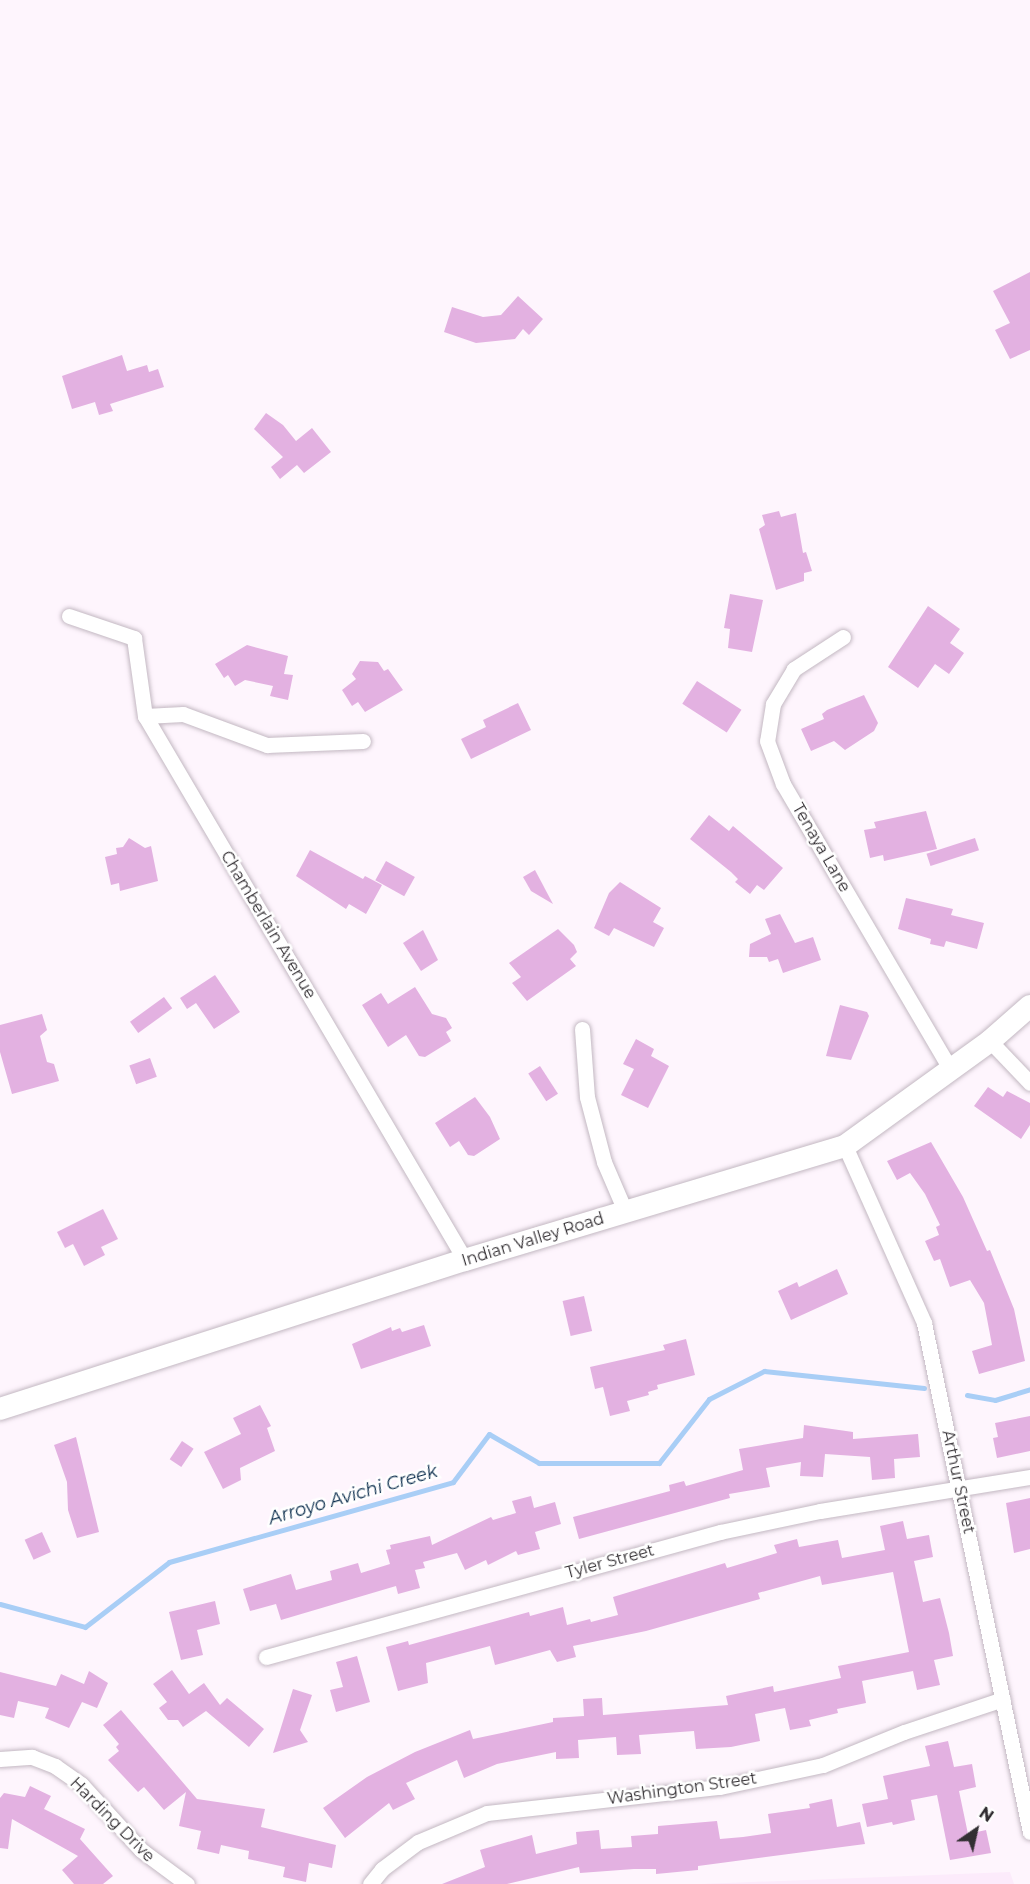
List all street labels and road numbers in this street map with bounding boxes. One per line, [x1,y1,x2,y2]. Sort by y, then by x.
street label: Tenaya Lane [788,800,854,896]
street label: Chamberlain Avenue [216,848,320,1002]
street label: Indian Valley Road [460,1209,606,1271]
street label: Arthur Street [938,1429,978,1535]
street label: Tyler Street [564,1541,656,1583]
street label: Washington Street [606,1769,758,1809]
street label: Harding Drive [66,1774,158,1866]

